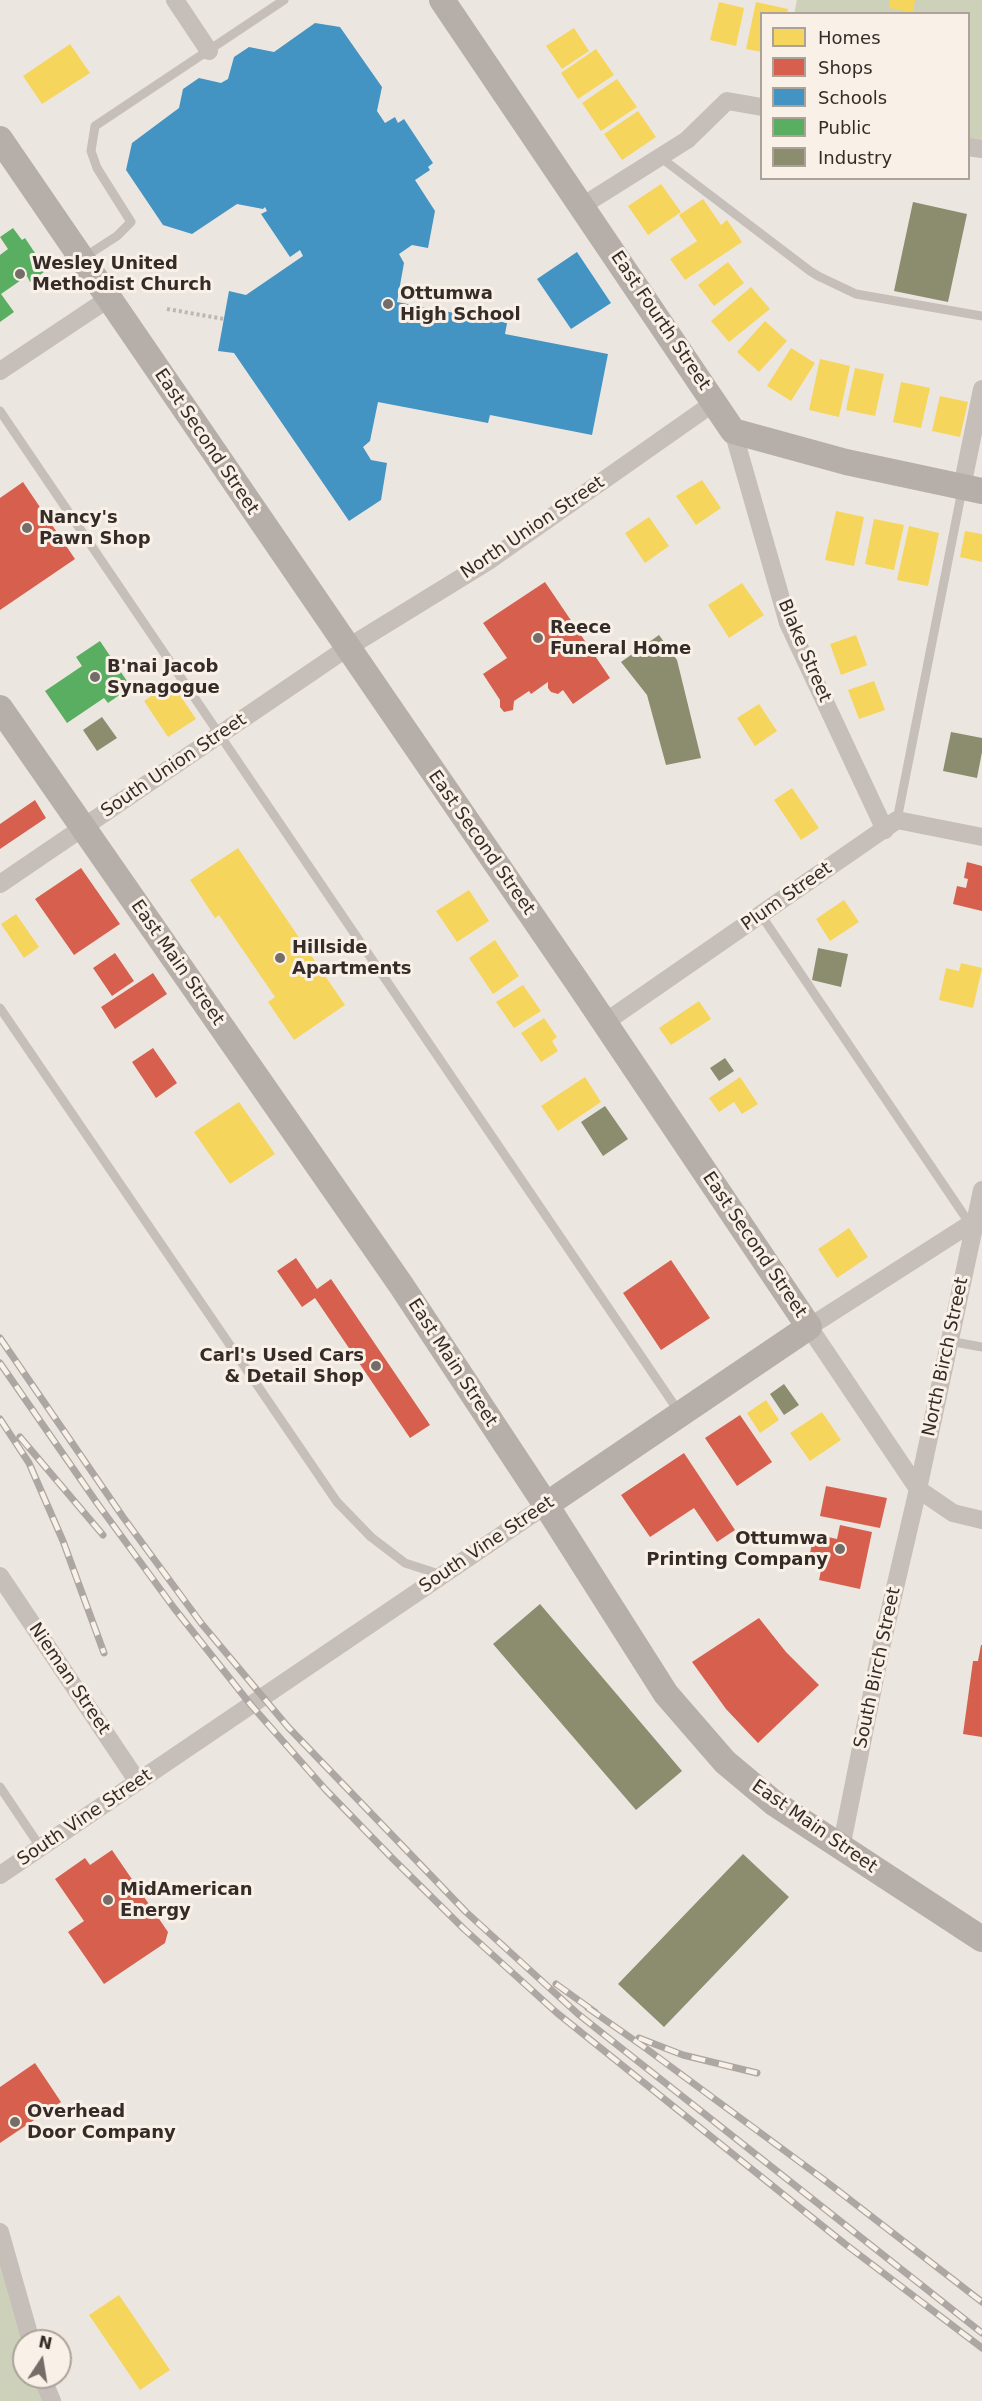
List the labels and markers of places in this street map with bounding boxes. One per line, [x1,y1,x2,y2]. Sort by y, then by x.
place label: Wesley United Methodist Church [32,253,212,296]
marker: Wesley United Methodist Church [13,267,27,281]
place label: Ottumwa High School [400,283,521,326]
marker: Ottumwa High School [381,297,395,311]
place label: Nancy's Pawn Shop [39,507,151,550]
marker: Nancy's Pawn Shop [20,521,34,535]
place label: Reece Funeral Home [550,617,691,660]
marker: Reece Funeral Home [531,631,545,645]
place label: B'nai Jacob Synagogue [107,656,220,698]
marker: B'nai Jacob Synagogue [88,670,102,684]
place label: Hillside Apartments [292,937,412,980]
marker: Hillside Apartments [273,951,287,965]
place label: Carl's Used Cars & Detail Shop [199,1345,364,1388]
marker: Carl's Used Cars & Detail Shop [369,1359,383,1373]
place label: Ottumwa Printing Company [646,1528,828,1570]
marker: Ottumwa Printing Company [833,1542,847,1556]
place label: MidAmerican Energy [120,1879,253,1922]
marker: MidAmerican Energy [101,1893,115,1907]
place label: Overhead Door Company [27,2101,176,2144]
marker: Overhead Door Company [8,2115,22,2129]

